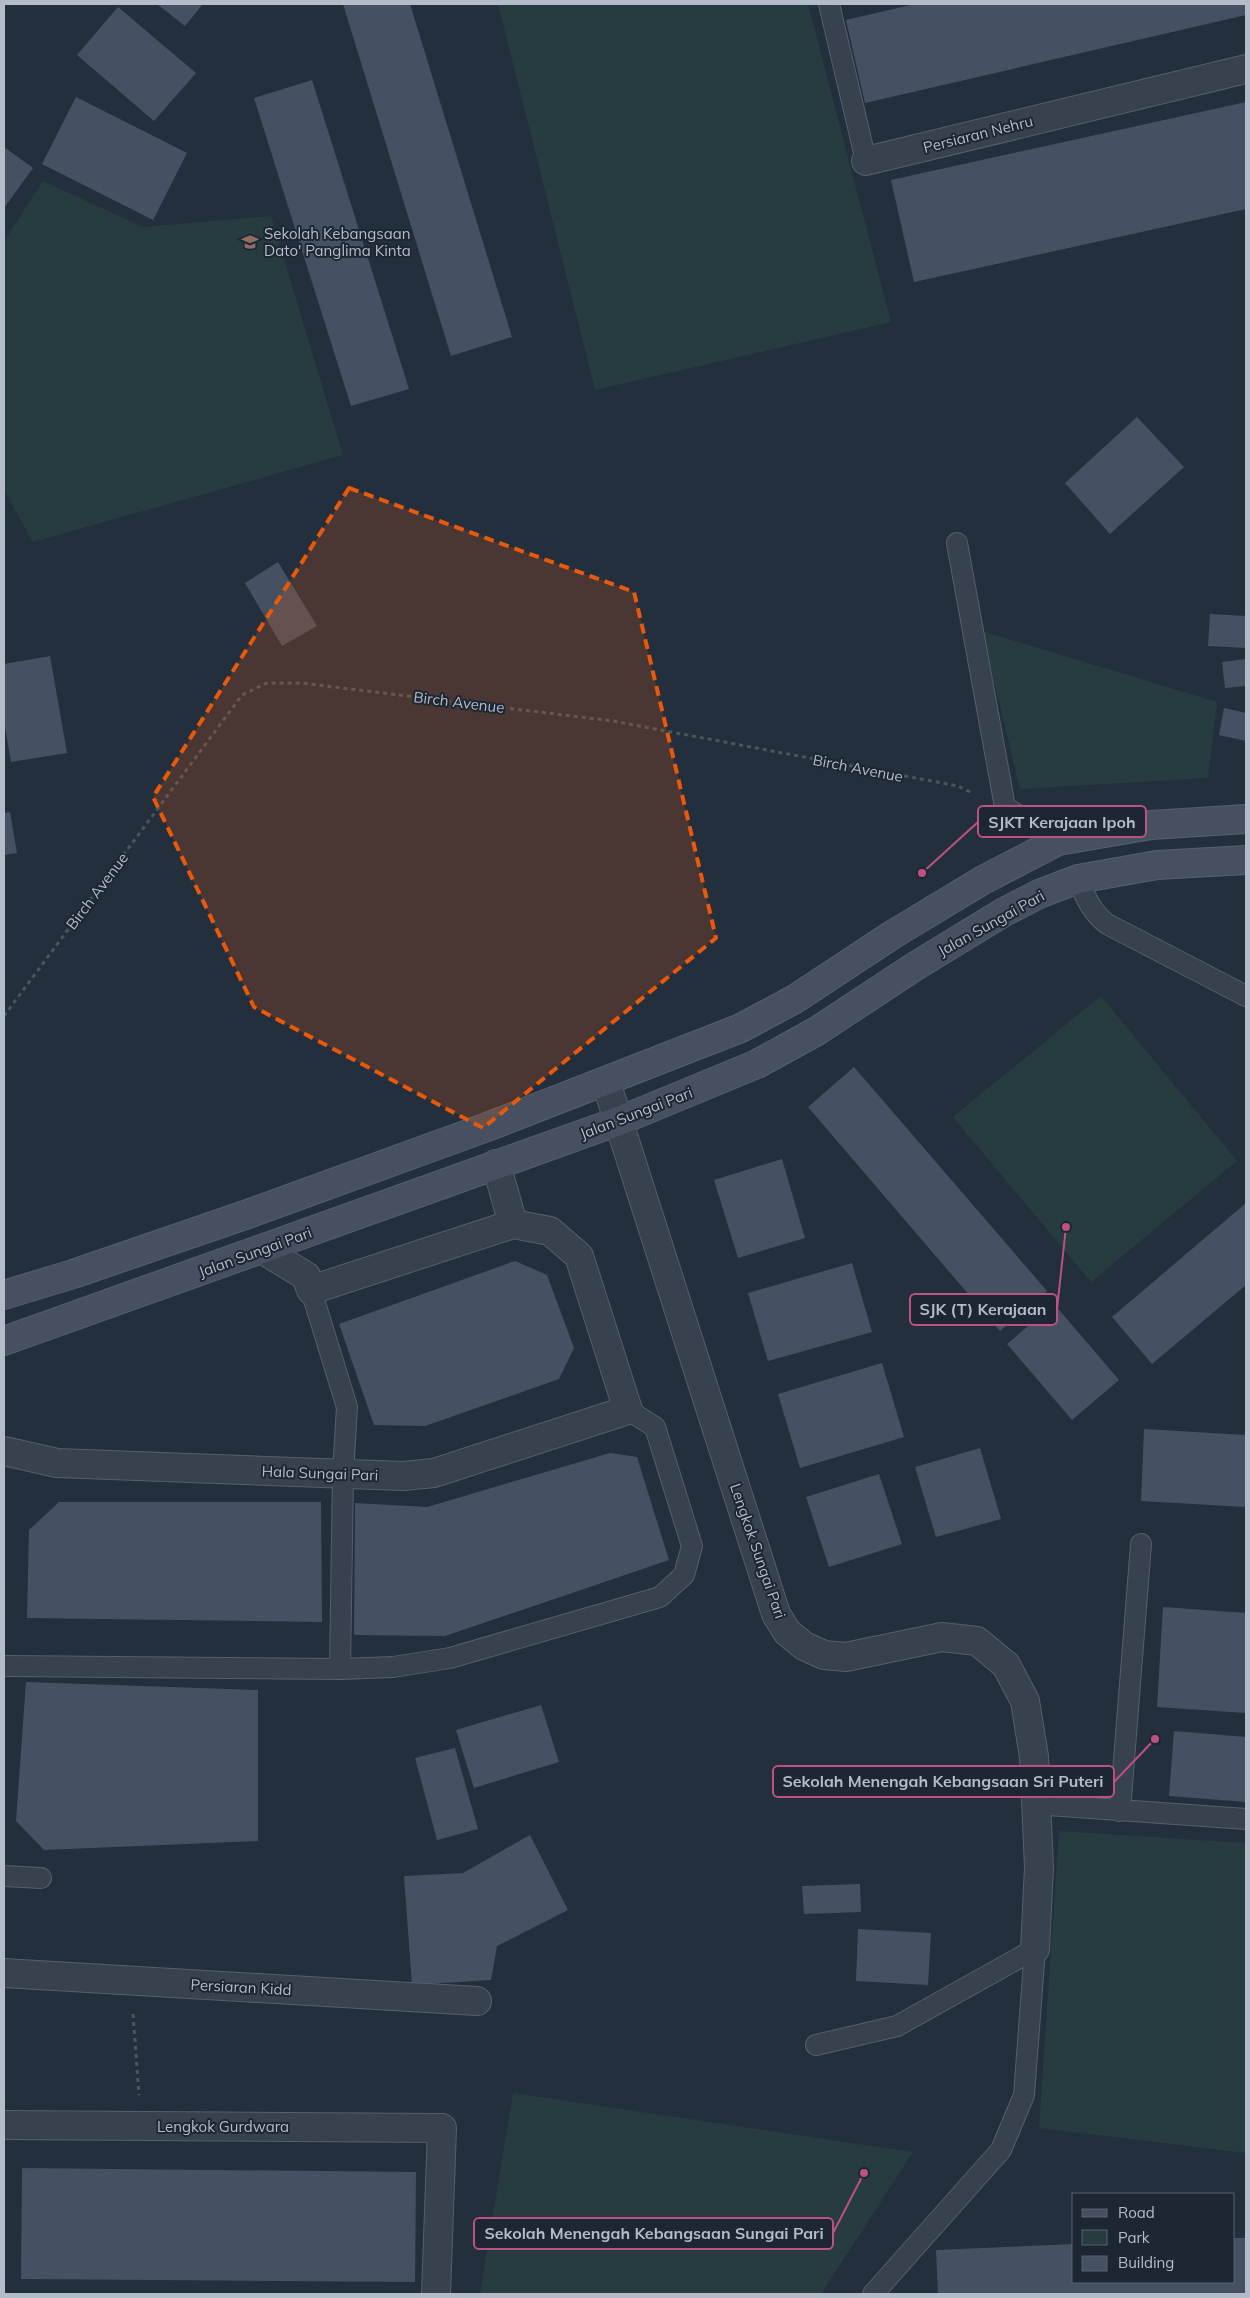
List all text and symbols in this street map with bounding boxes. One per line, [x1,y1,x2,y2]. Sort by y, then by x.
street label: Persiaran Nehru [921,111,1035,157]
place label: Sekolah Kebangsaan Dato' Panglima Kinta [264,224,411,260]
school or university icon: Sekolah Kebangsaan Dato' Panglima Kinta [240,232,260,252]
street label: Birch Avenue [412,687,506,717]
street label: Birch Avenue [811,750,905,786]
callout: SJKT Kerajaan Ipoh [978,806,1146,837]
text: SJKT Kerajaan Ipoh [988,812,1136,832]
street label: Birch Avenue [62,849,132,933]
street label: Jalan Sungai Pari [934,886,1048,960]
street label: Jalan Sungai Pari [577,1083,695,1143]
street label: Jalan Sungai Pari [196,1223,314,1281]
callout: SJK (T) Kerajaan [910,1294,1057,1325]
text: SJK (T) Kerajaan [920,1299,1047,1319]
street label: Hala Sungai Pari [261,1461,379,1485]
street label: Lengkok Sungai Pari [726,1481,790,1621]
callout: Sekolah Menengah Kebangsaan Sri Puteri [773,1766,1114,1797]
text: Sekolah Menengah Kebangsaan Sri Puteri [782,1771,1104,1791]
street label: Persiaran Kidd [190,1975,292,1999]
street label: Lengkok Gurdwara [157,2117,289,2136]
legend [1072,2193,1235,2283]
text: Road [1118,2203,1155,2222]
callout: Sekolah Menengah Kebangsaan Sungai Pari [474,2218,833,2249]
text: Sekolah Menengah Kebangsaan Sungai Pari [484,2223,824,2243]
text: Park [1118,2228,1150,2247]
text: Building [1118,2253,1174,2272]

